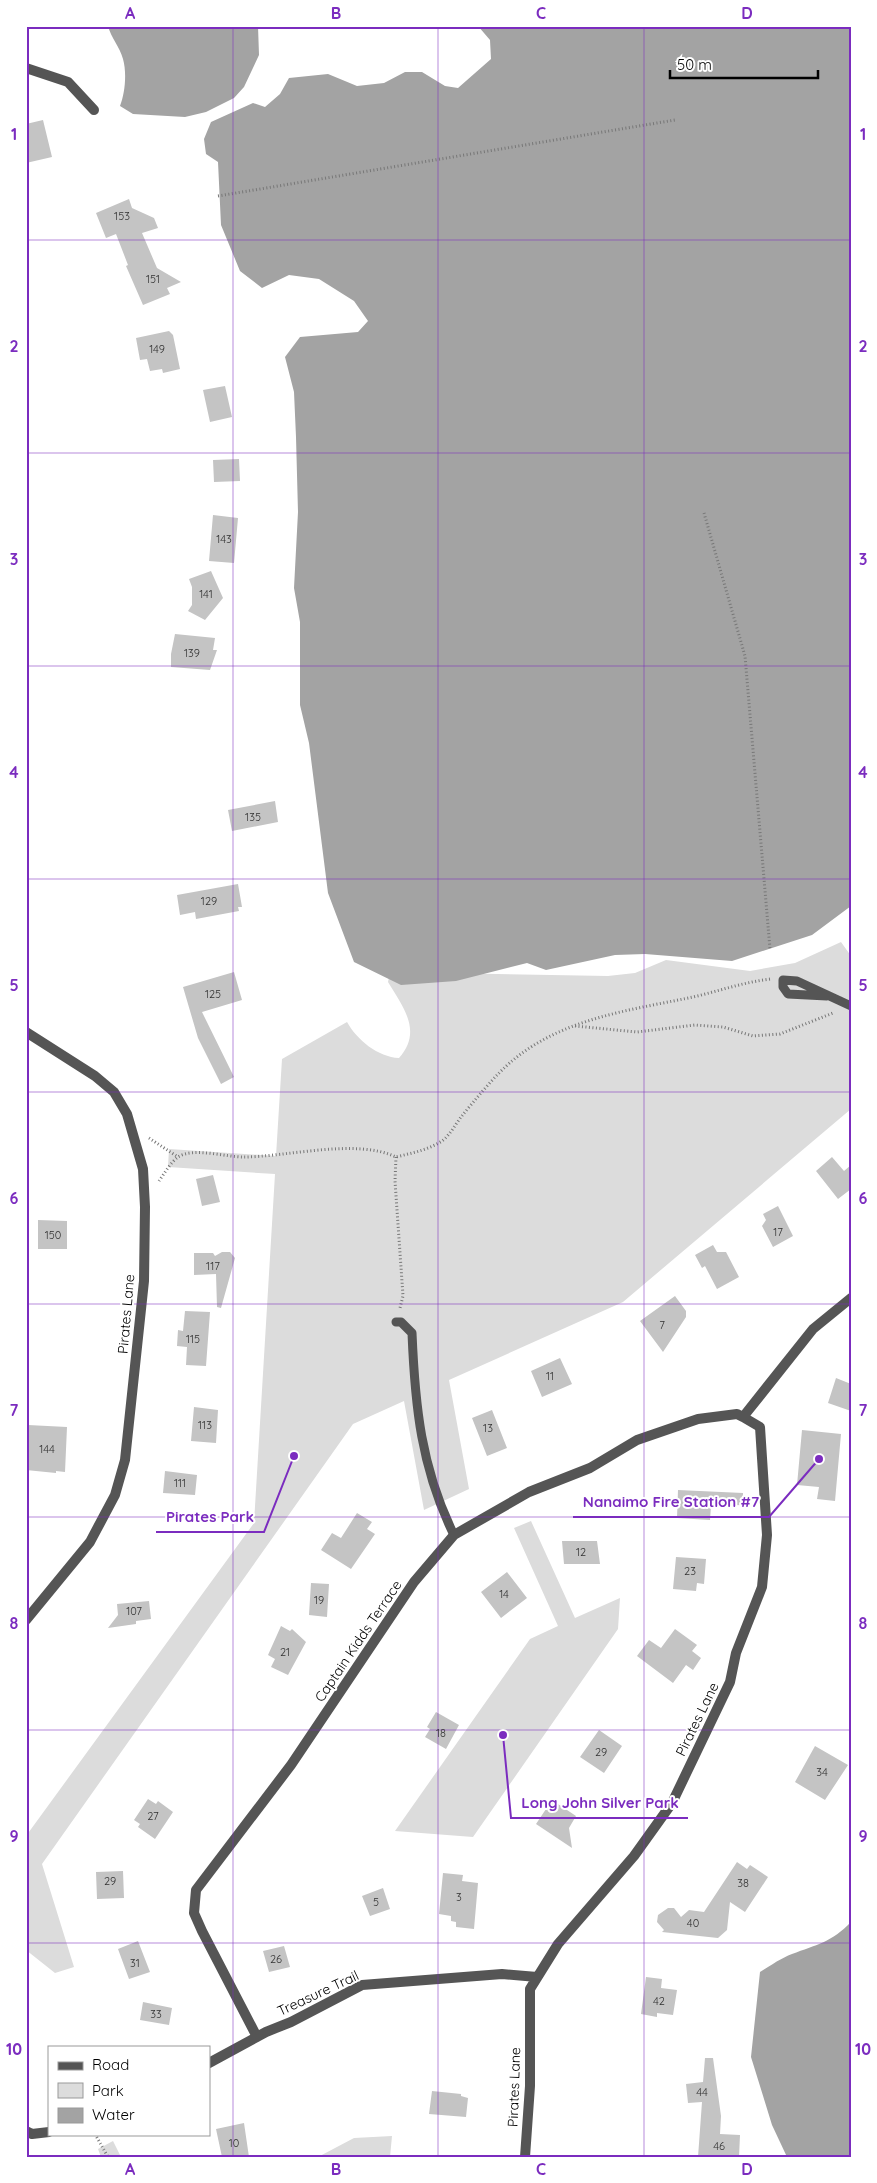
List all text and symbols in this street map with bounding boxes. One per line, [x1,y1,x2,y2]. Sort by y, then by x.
text: A [125,3,136,23]
text: B [331,3,341,23]
text: C [536,3,546,23]
text: D [741,3,753,23]
scale bar [670,48,817,80]
text: 50 m [677,55,712,74]
text: 1 [11,124,17,144]
text: 1 [860,124,866,144]
house number: 153 [114,209,130,223]
house number: 151 [146,272,160,286]
text: 2 [9,336,19,356]
text: 2 [858,336,868,356]
house number: 149 [149,342,165,356]
house number: 143 [216,532,232,546]
text: 3 [10,549,18,569]
text: 3 [859,549,867,569]
house number: 141 [199,587,213,601]
house number: 139 [184,646,200,660]
text: 4 [9,762,19,782]
text: 4 [858,762,868,782]
house number: 135 [245,810,261,824]
house number: 129 [201,894,217,908]
text: 5 [9,975,19,995]
text: 5 [858,975,868,995]
house number: 125 [205,987,221,1001]
text: 6 [10,1188,19,1208]
text: 6 [859,1188,868,1208]
house number: 17 [773,1225,783,1239]
house number: 150 [45,1228,61,1242]
house number: 117 [206,1259,220,1273]
street label: Pirates Lane [114,1273,138,1355]
house number: 7 [659,1318,665,1332]
house number: 115 [186,1332,200,1346]
house number: 11 [546,1369,554,1383]
text: 7 [10,1400,19,1420]
text: 7 [859,1400,868,1420]
house number: 113 [198,1418,212,1432]
house number: 13 [483,1421,493,1435]
house number: 144 [39,1442,55,1456]
house number: 111 [174,1476,186,1490]
callout: Nanaimo Fire Station #7 [573,1487,769,1517]
text: Nanaimo Fire Station #7 [583,1492,759,1511]
callout: Pirates Park [156,1502,264,1532]
text: Pirates Park [166,1507,254,1526]
house number: 12 [576,1545,586,1559]
house number: 23 [684,1564,696,1578]
street label: Captain Kidds Terrace [311,1577,405,1705]
house number: 14 [499,1587,509,1601]
house number: 19 [314,1593,324,1607]
house number: 107 [126,1604,142,1618]
text: 8 [10,1613,19,1633]
text: 8 [859,1613,868,1633]
house number: 21 [280,1645,290,1659]
street label: Pirates Lane [671,1679,723,1759]
house number: 18 [436,1726,446,1740]
house number: 29 [595,1745,607,1759]
house number: 34 [816,1765,828,1779]
callout: Long John Silver Park [511,1788,688,1818]
text: Long John Silver Park [521,1793,679,1812]
house number: 27 [147,1809,159,1823]
text: 9 [9,1826,19,1846]
text: 9 [858,1826,868,1846]
house number: 29 [104,1874,116,1888]
house number: 38 [737,1876,749,1890]
house number: 3 [456,1890,462,1904]
house number: 5 [373,1895,379,1909]
house number: 40 [687,1916,699,1930]
house number: 26 [270,1952,282,1966]
house number: 31 [130,1956,140,1970]
street label: Treasure Trail [274,1966,362,2020]
house number: 42 [653,1994,665,2008]
house number: 33 [150,2007,162,2021]
text: 10 [6,2039,22,2059]
text: 10 [855,2039,871,2059]
legend [48,2046,210,2136]
street label: Pirates Lane [504,2047,524,2127]
text: Road [92,2055,129,2074]
text: Park [92,2081,124,2100]
house number: 44 [696,2085,708,2099]
text: Water [92,2105,135,2124]
house number: 10 [229,2136,239,2150]
house number: 46 [713,2139,725,2153]
text: A [125,2159,136,2179]
text: B [331,2159,341,2179]
text: C [536,2159,546,2179]
text: D [741,2159,753,2179]

